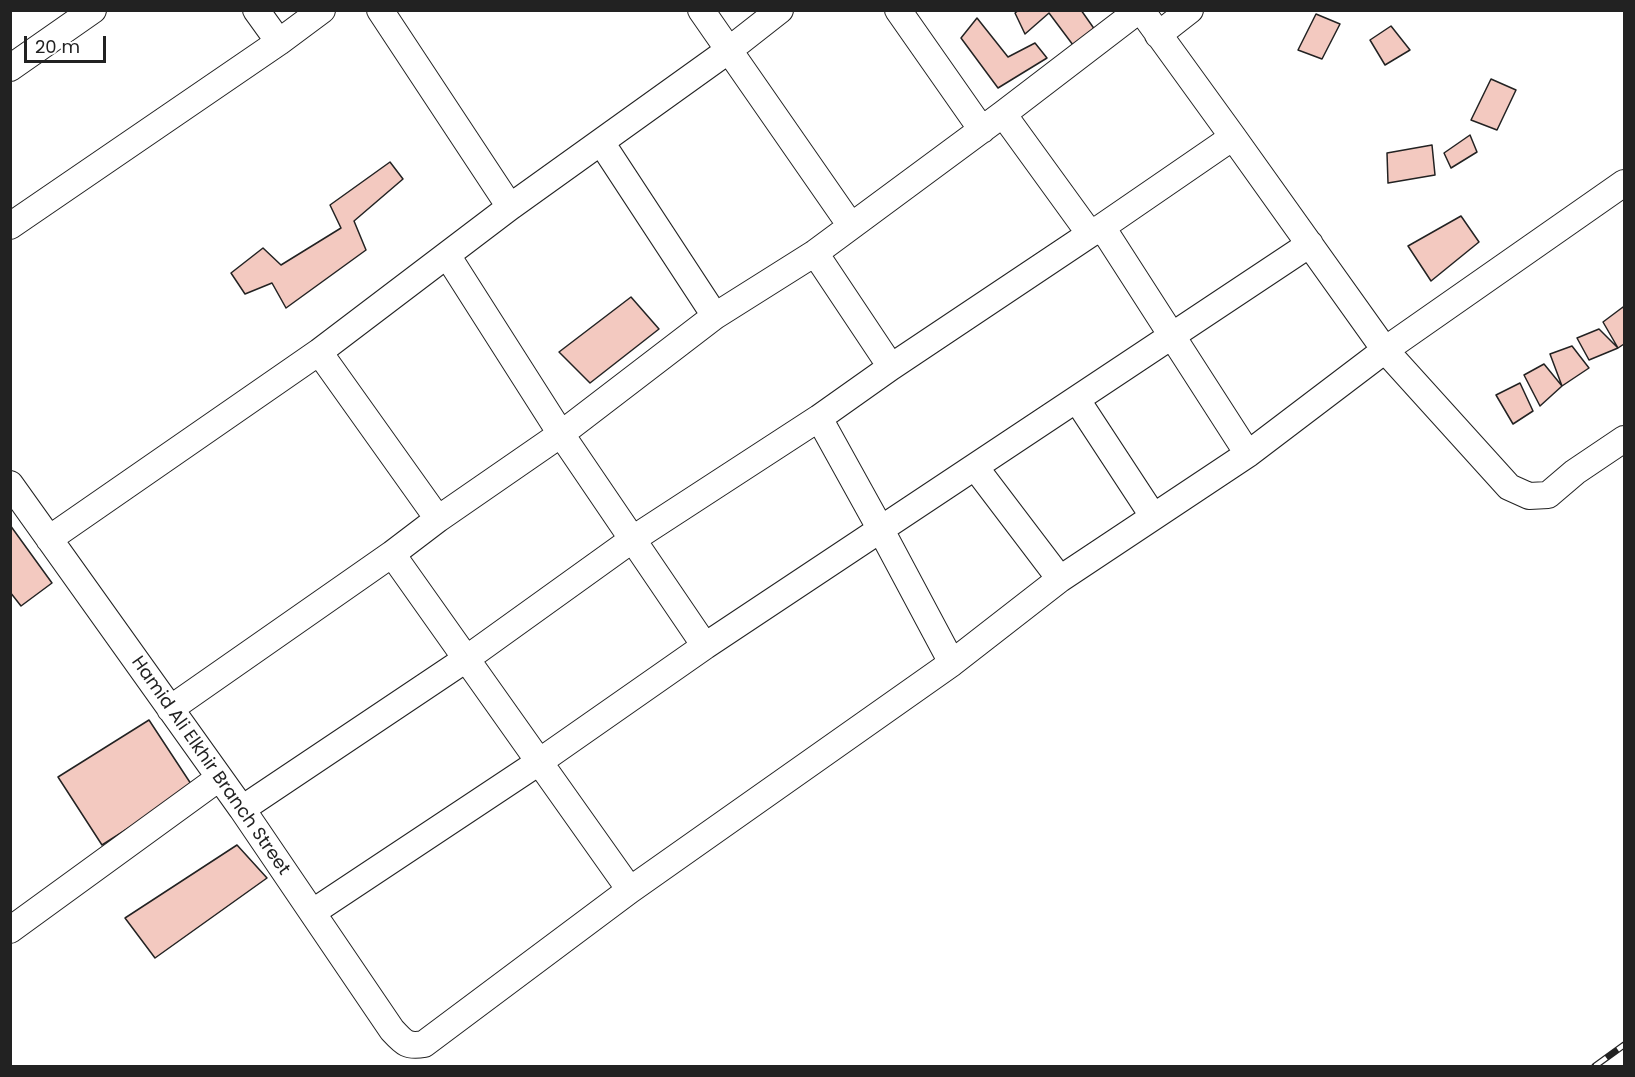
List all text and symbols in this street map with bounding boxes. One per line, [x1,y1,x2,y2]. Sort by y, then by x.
scale bar [27,24,110,62]
text: 20 m [35,34,80,59]
street label: Hamid Ali Elkhir Branch Street [126,652,294,880]

